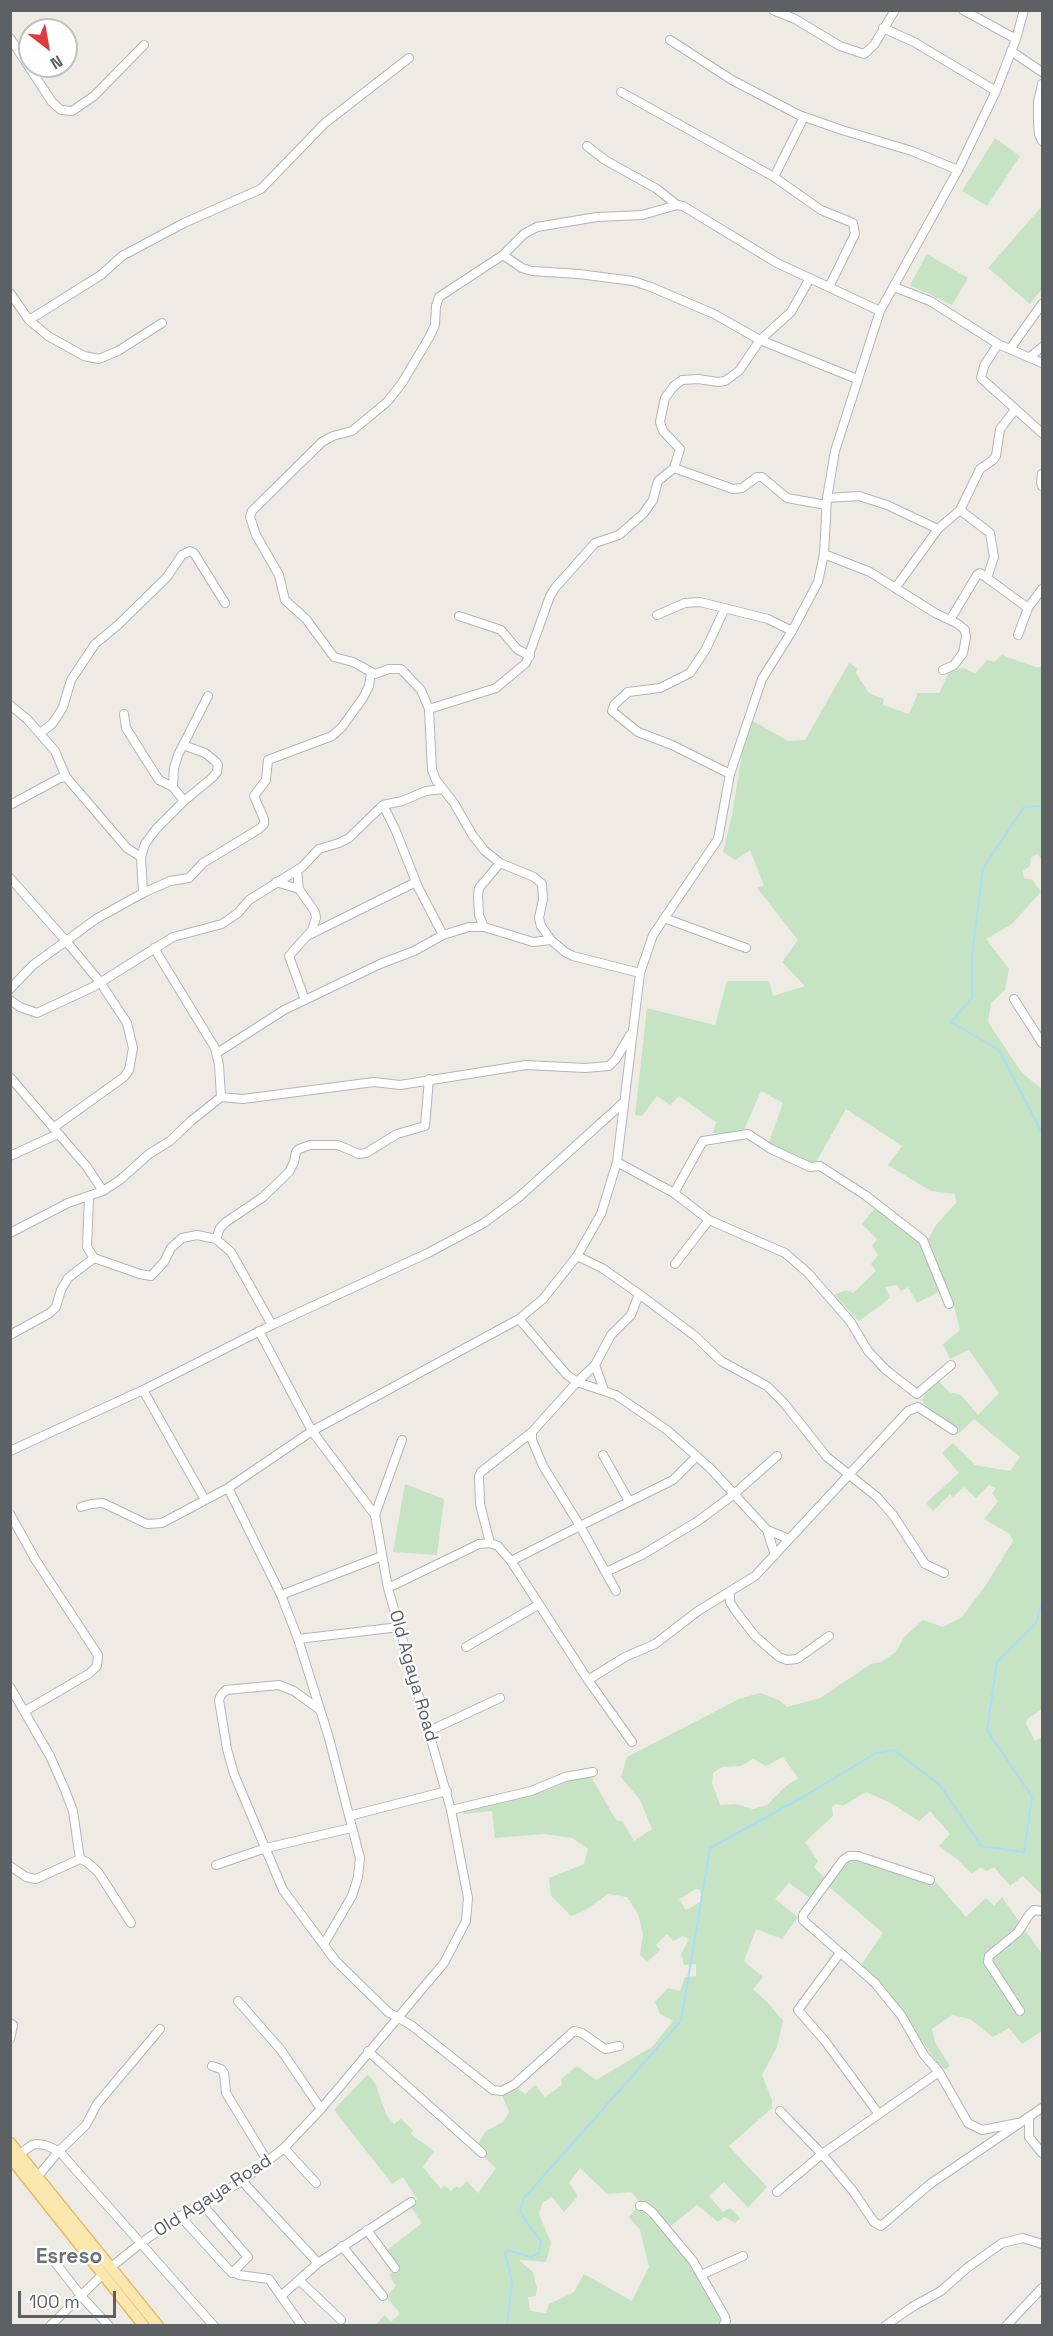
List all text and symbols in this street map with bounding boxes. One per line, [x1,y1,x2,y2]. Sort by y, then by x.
north arrow [18,18,78,78]
text: N [46,50,67,74]
street label: Old Agaya Road [384,1608,442,1744]
street label: Old Agaya Road [150,2150,276,2242]
district label: Esreso [36,2244,102,2270]
scale bar [21,2279,118,2317]
text: 100 m [29,2290,80,2313]

